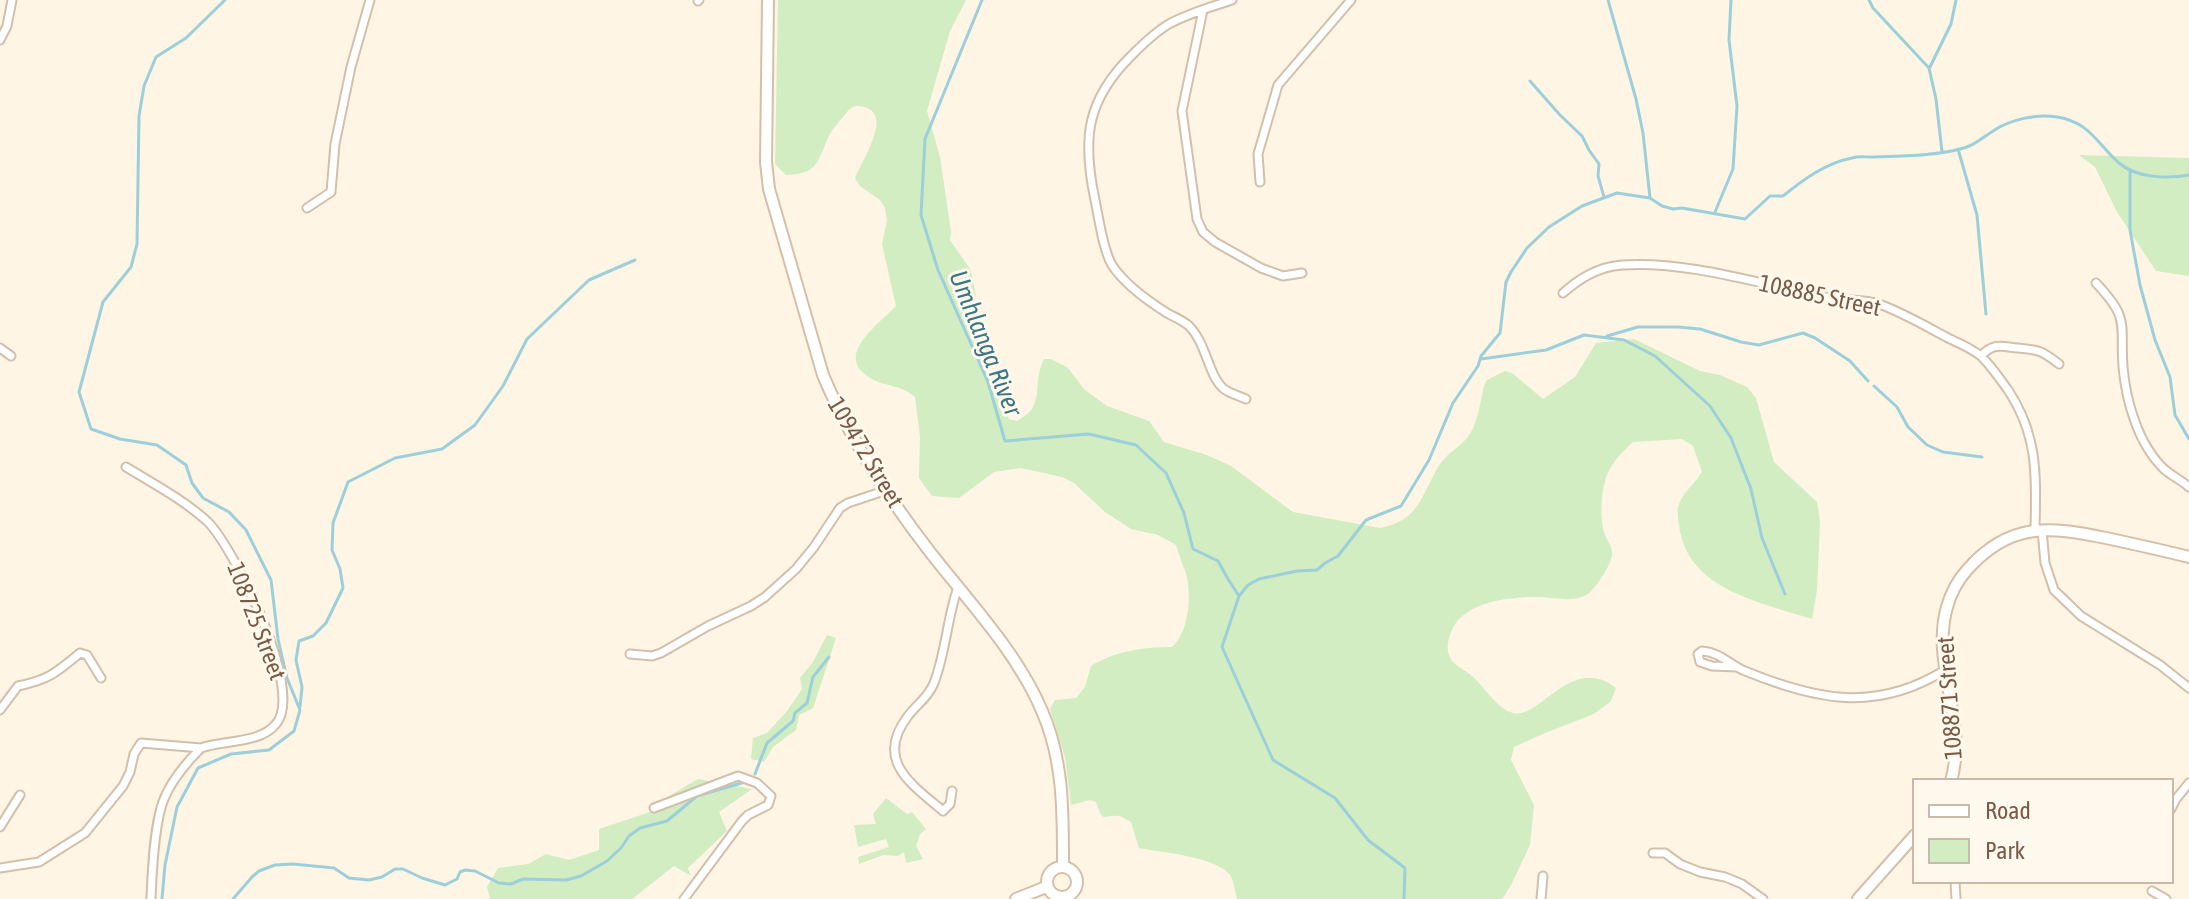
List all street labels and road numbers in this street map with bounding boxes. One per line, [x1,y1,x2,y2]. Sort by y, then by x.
street label: 108885 Street [1757,269,1883,321]
street label: 109472 Street [823,392,909,512]
street label: 108725 Street [222,558,292,684]
street label: 108871 Street [1931,635,1967,761]

